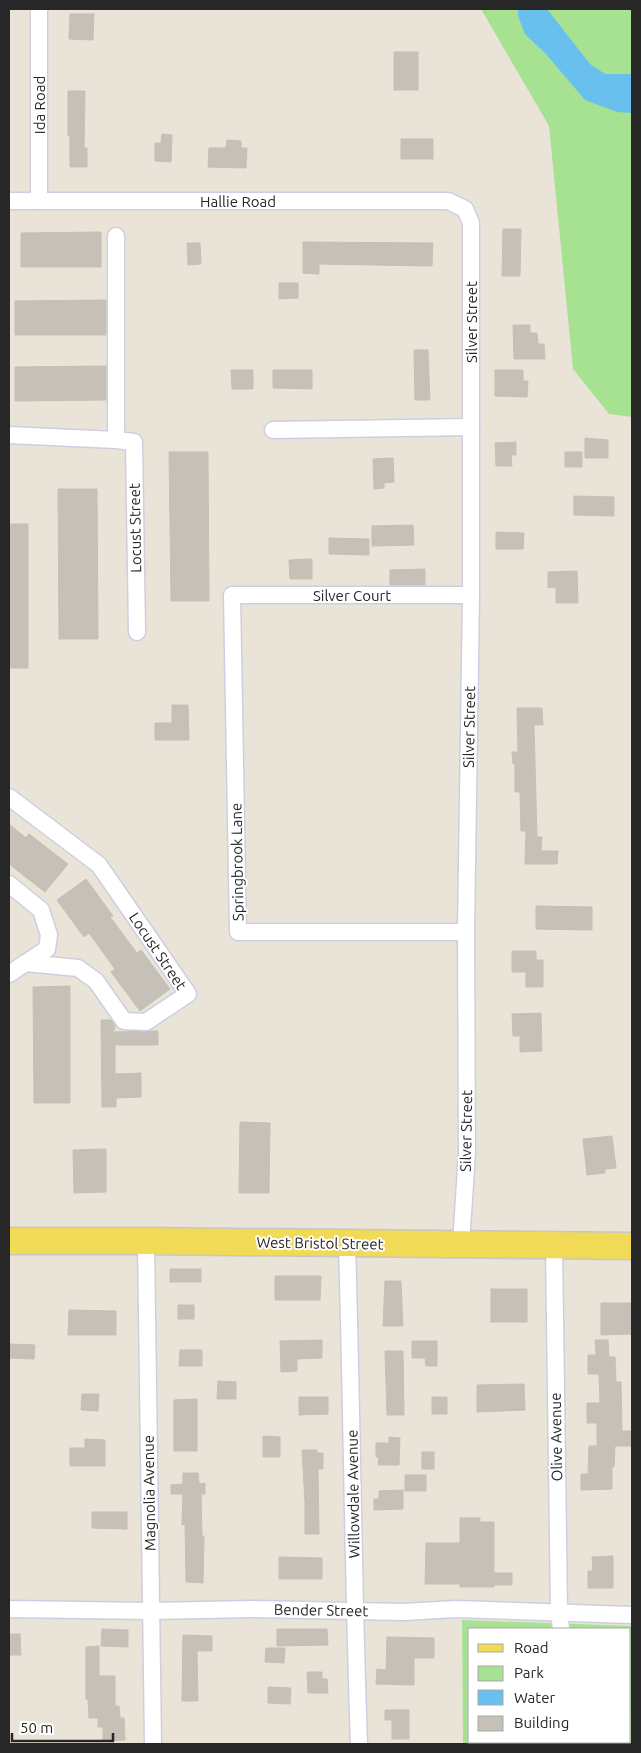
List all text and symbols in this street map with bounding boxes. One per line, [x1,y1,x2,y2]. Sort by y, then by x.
street label: Ida Road [31,76,48,134]
street label: Hallie Road [200,193,276,210]
street label: Silver Street [463,281,480,363]
street label: Locust Street [126,483,144,573]
street label: Silver Court [313,587,391,604]
street label: Silver Street [460,686,478,768]
street label: Springbrook Lane [227,803,247,921]
street label: Locust Street [126,909,190,993]
street label: Silver Street [457,1090,475,1172]
street label: West Bristol Street [256,1233,384,1253]
street label: Olive Avenue [547,1392,565,1482]
street label: Willowdale Avenue [343,1429,363,1559]
street label: Magnolia Avenue [139,1435,159,1551]
street label: Bender Street [274,1601,368,1619]
legend [468,1628,631,1743]
text: Road [514,1639,549,1656]
text: Park [514,1664,544,1681]
text: Water [514,1689,555,1706]
scale bar [12,1710,114,1742]
text: Building [514,1714,569,1731]
text: 50 m [20,1719,53,1736]

